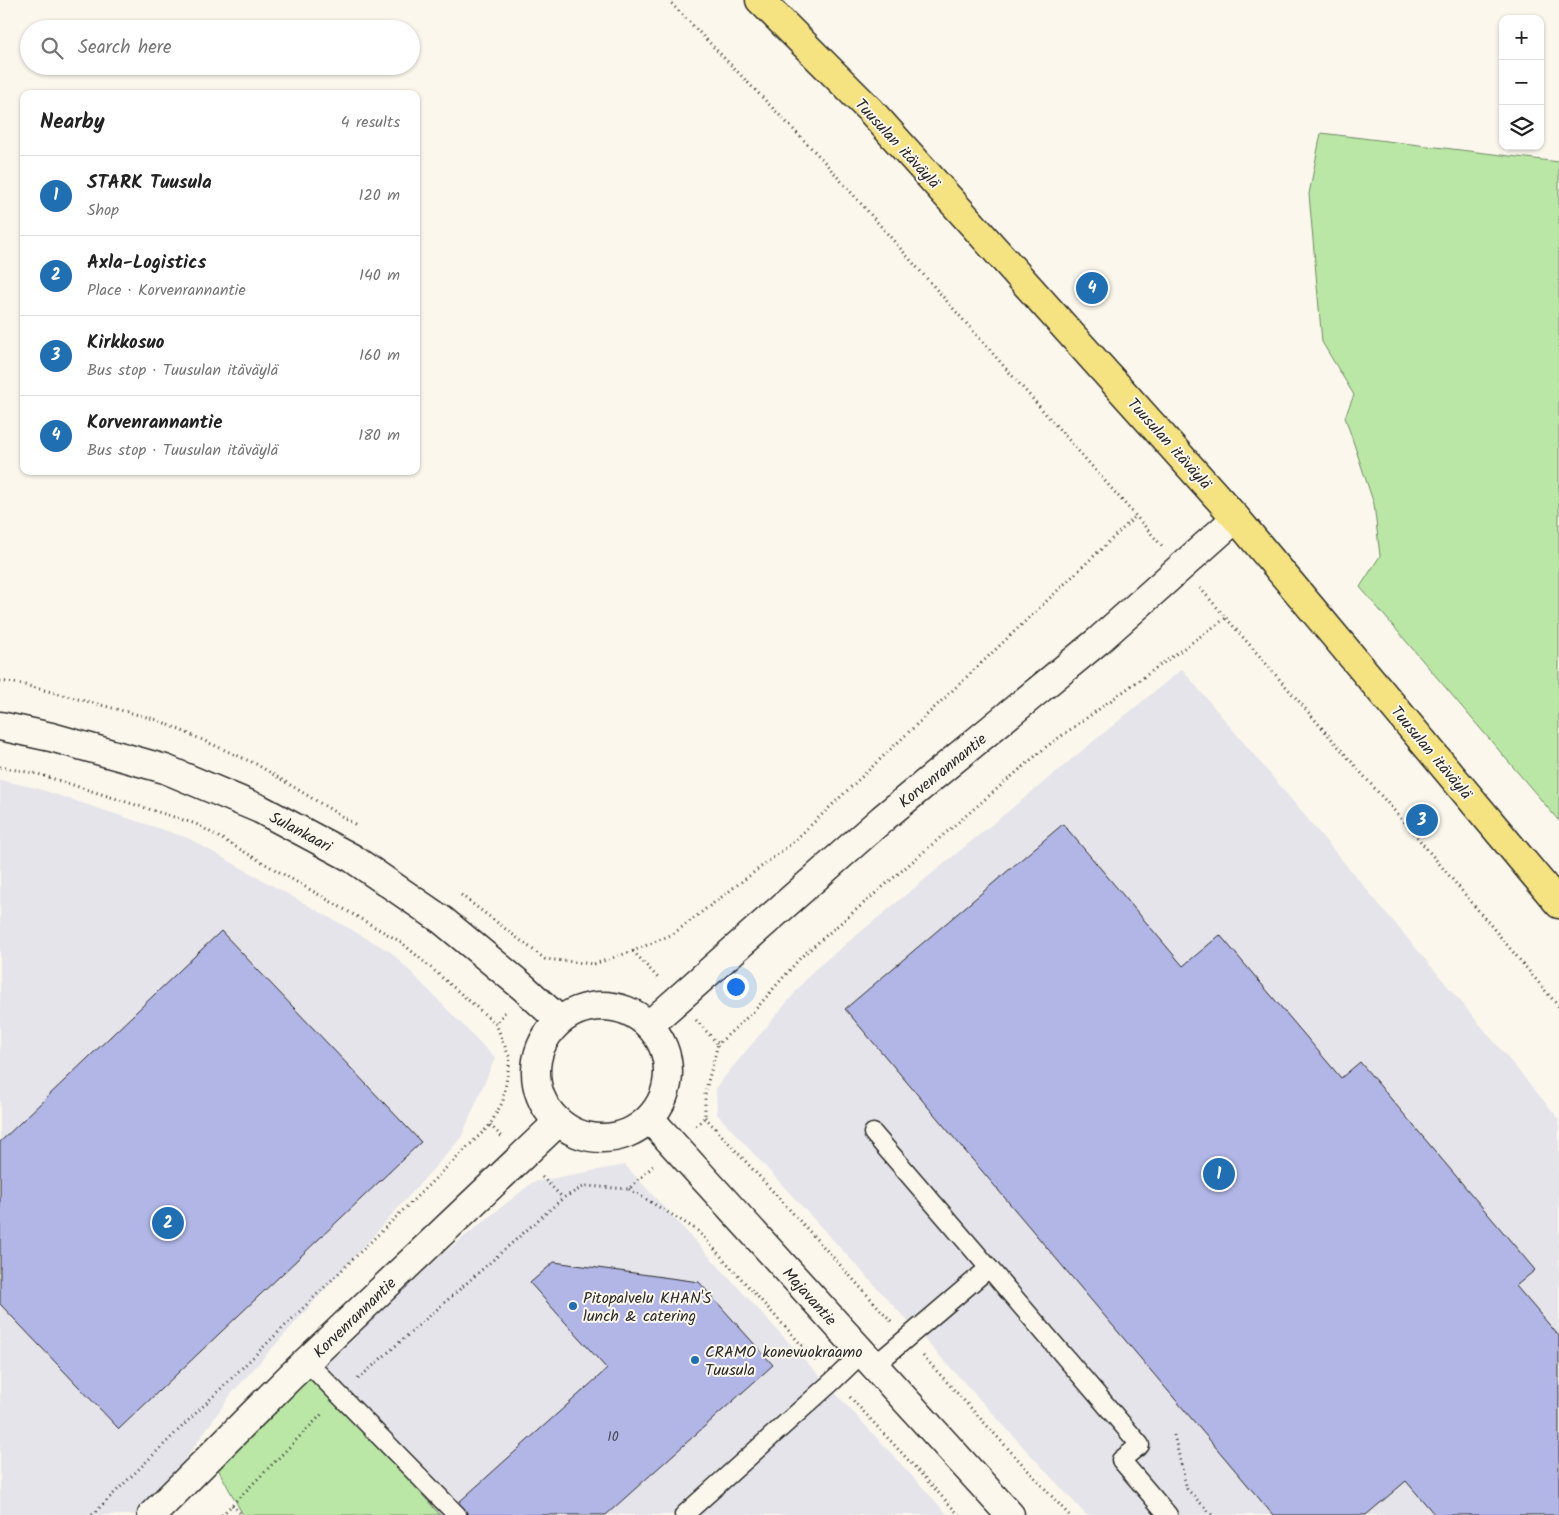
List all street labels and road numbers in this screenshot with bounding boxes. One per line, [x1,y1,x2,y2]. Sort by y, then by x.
street label: Tuusulan itäväylä [848,93,946,196]
street label: Tuusulan itäväylä [1121,393,1218,496]
street label: Tuusulan itäväylä [1384,701,1479,806]
street label: Korvenrannantie [893,728,993,815]
street label: Sulankaari [265,805,337,860]
street label: Majavantie [776,1262,842,1332]
street label: Korvenrannantie [308,1272,402,1364]

